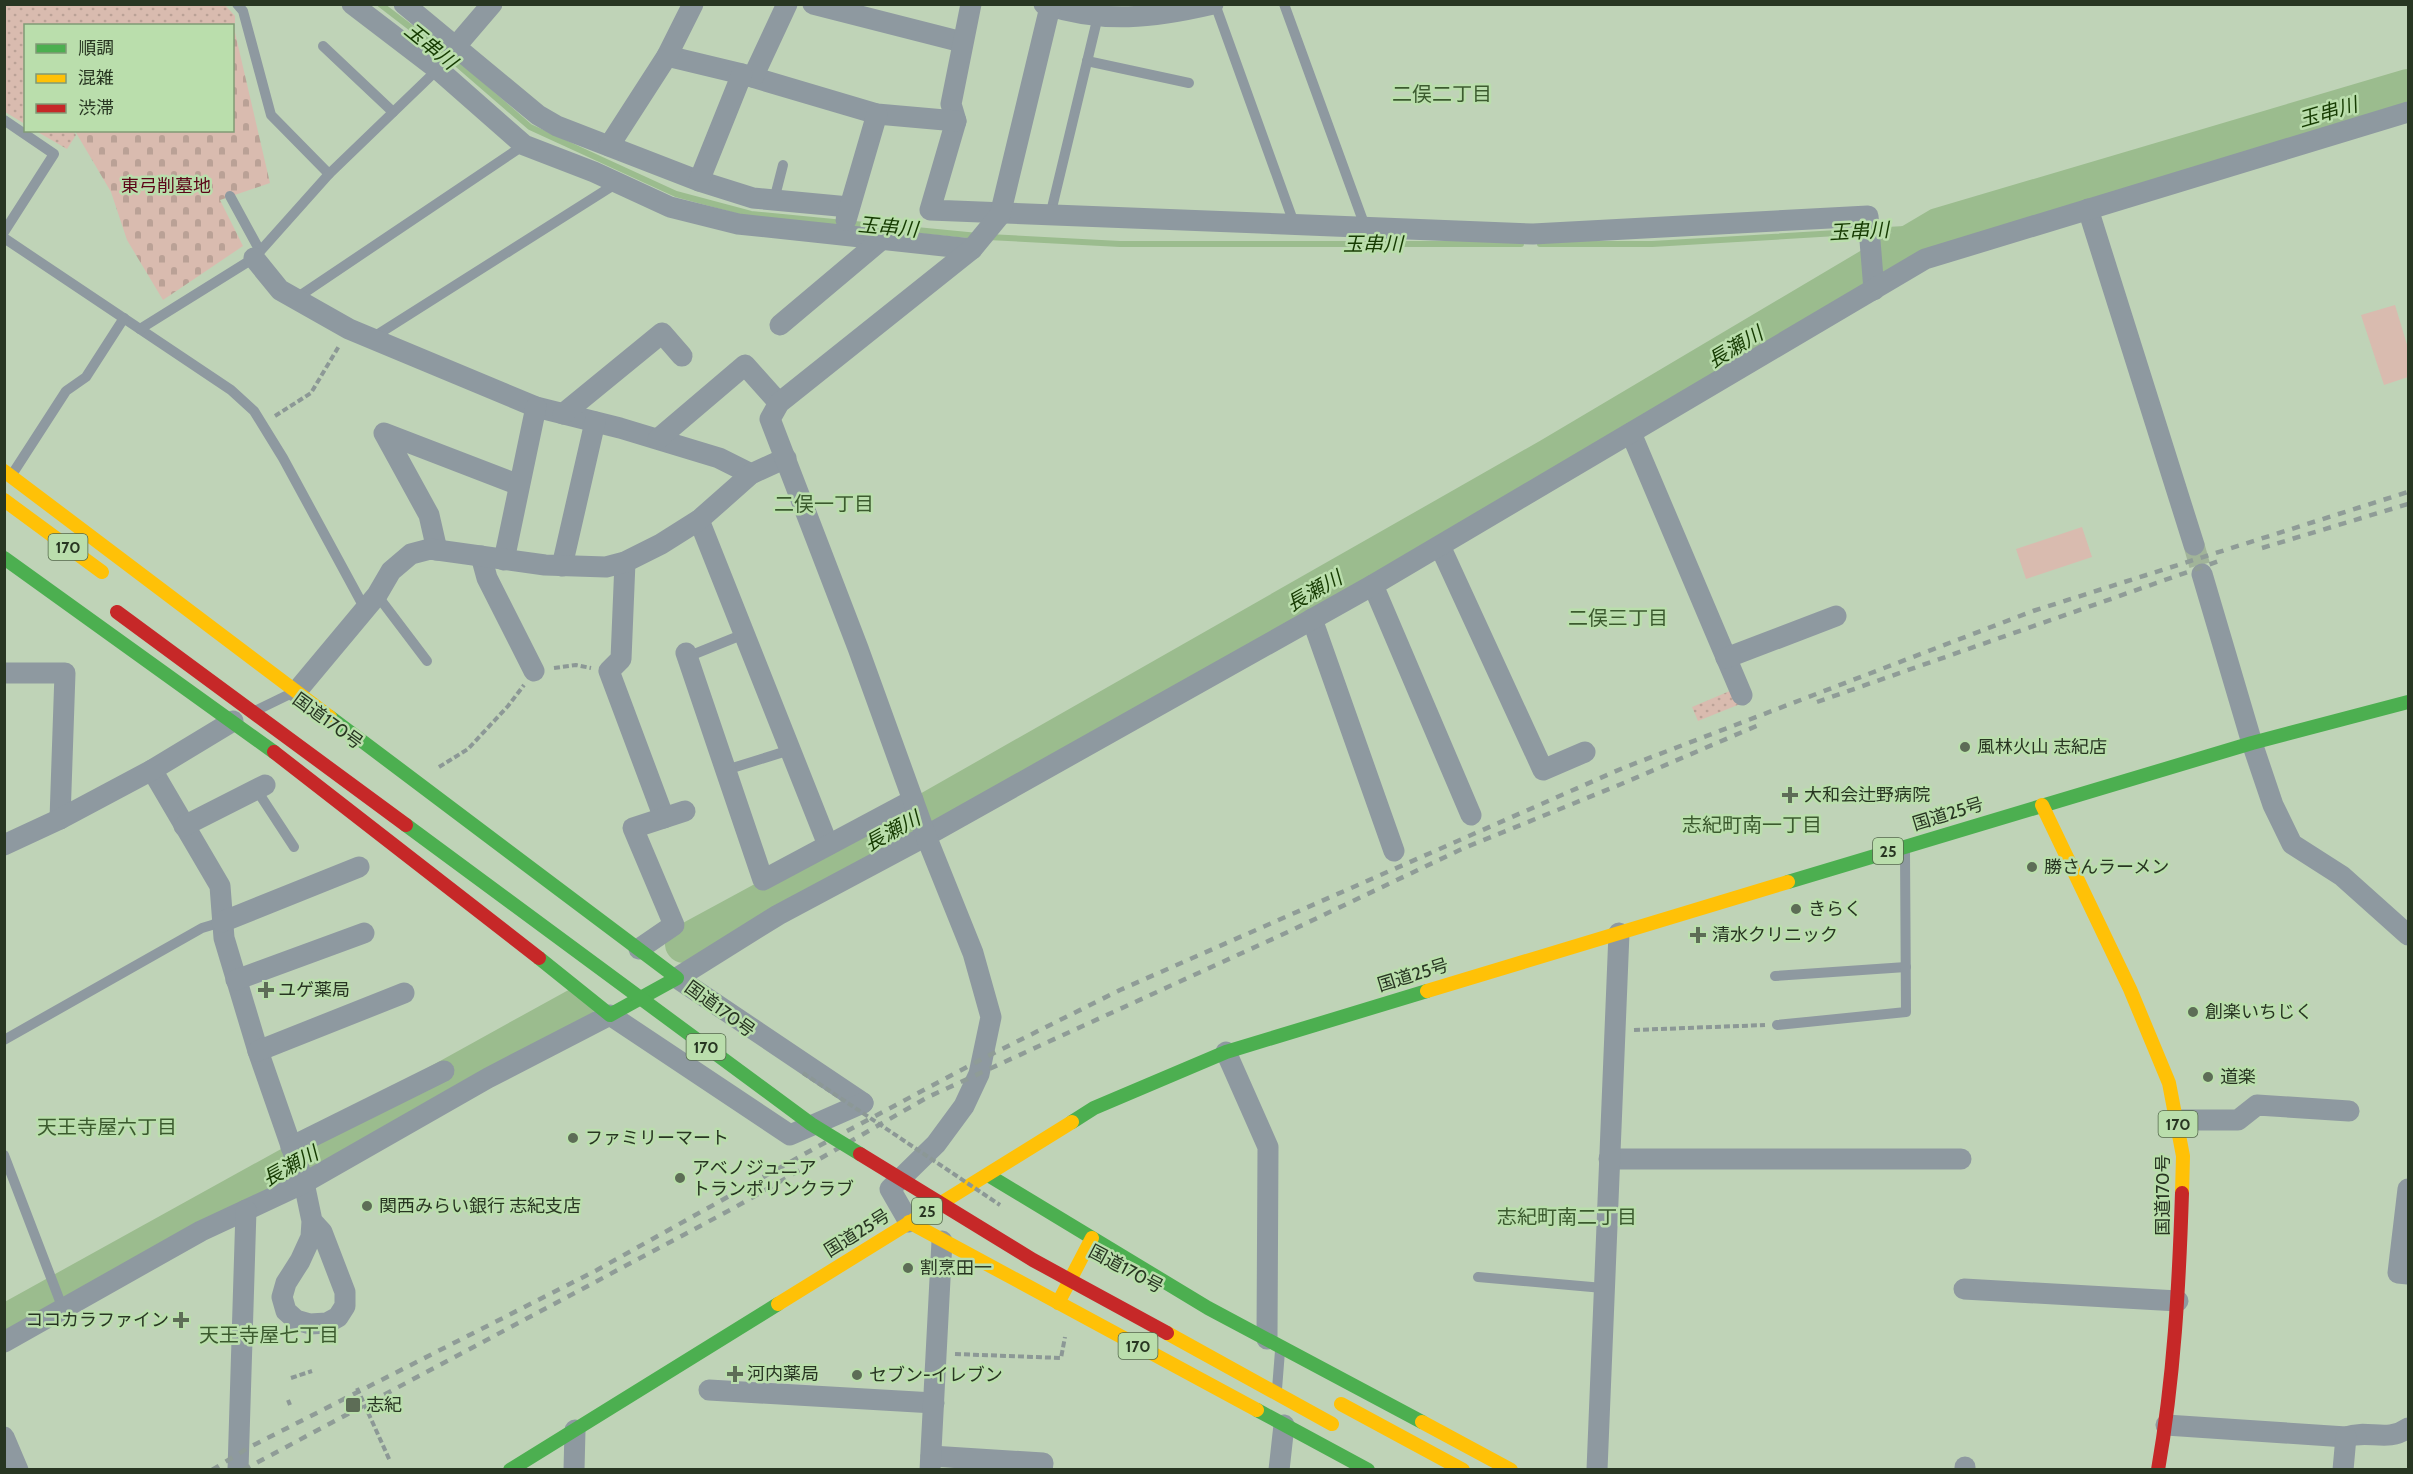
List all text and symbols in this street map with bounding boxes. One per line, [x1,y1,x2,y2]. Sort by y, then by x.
water label: 玉串川 [400,18,463,75]
legend [24,24,234,132]
text: 順調 [78,37,114,59]
text: 混雑 [78,67,114,89]
district label: 二俣二丁目 [1392,82,1492,106]
water label: 玉串川 [2296,92,2362,132]
text: 渋滞 [78,97,114,119]
park label: 東弓削墓地 [121,175,211,197]
water label: 玉串川 [857,212,921,242]
water label: 玉串川 [1828,217,1892,245]
water label: 玉串川 [1343,232,1405,256]
water label: 長瀬川 [1703,320,1769,373]
district label: 二俣一丁目 [774,492,874,516]
road number: 170 [48,534,88,560]
water label: 長瀬川 [1282,565,1348,616]
district label: 二俣三丁目 [1568,606,1668,630]
street label: 国道170号 [289,688,367,754]
place label: 風林火山 志紀店 [1977,736,2107,758]
marker: 風林火山 志紀店 [1958,740,1972,754]
place label: 大和会辻野病院 [1804,784,1930,806]
marker: 大和会辻野病院 [1781,786,1799,804]
street label: 国道25号 [1910,793,1986,835]
water label: 長瀬川 [860,805,926,856]
district label: 志紀町南一丁目 [1682,813,1822,837]
road number: 25 [1873,838,1903,864]
place label: 勝さんラーメン [2044,856,2169,878]
marker: 勝さんラーメン [2025,860,2039,874]
place label: きらく [1808,898,1862,920]
marker: きらく [1789,902,1803,916]
place label: 清水クリニック [1712,924,1838,946]
marker: 清水クリニック [1689,926,1707,944]
street label: 国道25号 [1375,954,1451,996]
street label: 国道170号 [681,976,759,1042]
place label: ユゲ薬局 [278,979,350,1001]
marker: ユゲ薬局 [259,983,273,997]
place label: 創楽いちじく [2205,1001,2313,1023]
marker: 創楽いちじく [2186,1005,2200,1019]
road number: 170 [686,1034,726,1060]
place label: 道楽 [2220,1066,2256,1088]
marker: 道楽 [2201,1070,2215,1084]
road number: 170 [2158,1111,2198,1137]
district label: 天王寺屋六丁目 [37,1115,177,1139]
place label: ファミリーマート [585,1127,729,1149]
marker: ファミリーマート [566,1131,580,1145]
water label: 長瀬川 [258,1140,324,1191]
street label: 国道170号 [2152,1154,2174,1236]
place label: アベノジュニア トランポリンクラブ [692,1157,854,1200]
marker: アベノジュニア トランポリンクラブ [673,1171,687,1185]
place label: 関西みらい銀行 志紀支店 [379,1195,581,1217]
road number: 25 [912,1198,942,1224]
marker: 関西みらい銀行 志紀支店 [360,1199,374,1213]
street label: 国道25号 [820,1204,894,1262]
district label: 志紀町南二丁目 [1497,1205,1637,1229]
street label: 国道170号 [1085,1240,1167,1298]
place label: 割烹田一 [920,1257,992,1279]
marker: 割烹田一 [901,1261,915,1275]
place label: ココカラファイン [25,1309,169,1331]
marker: ココカラファイン [174,1313,188,1327]
district label: 天王寺屋七丁目 [199,1323,339,1347]
road number: 170 [1118,1333,1158,1359]
place label: 河内薬局 [747,1363,819,1385]
place label: セブン-イレブン [869,1364,1003,1386]
marker: 河内薬局 [728,1367,742,1381]
marker: セブン-イレブン [850,1368,864,1382]
place label: 志紀 [366,1394,402,1416]
marker: 志紀 [344,1396,362,1414]

